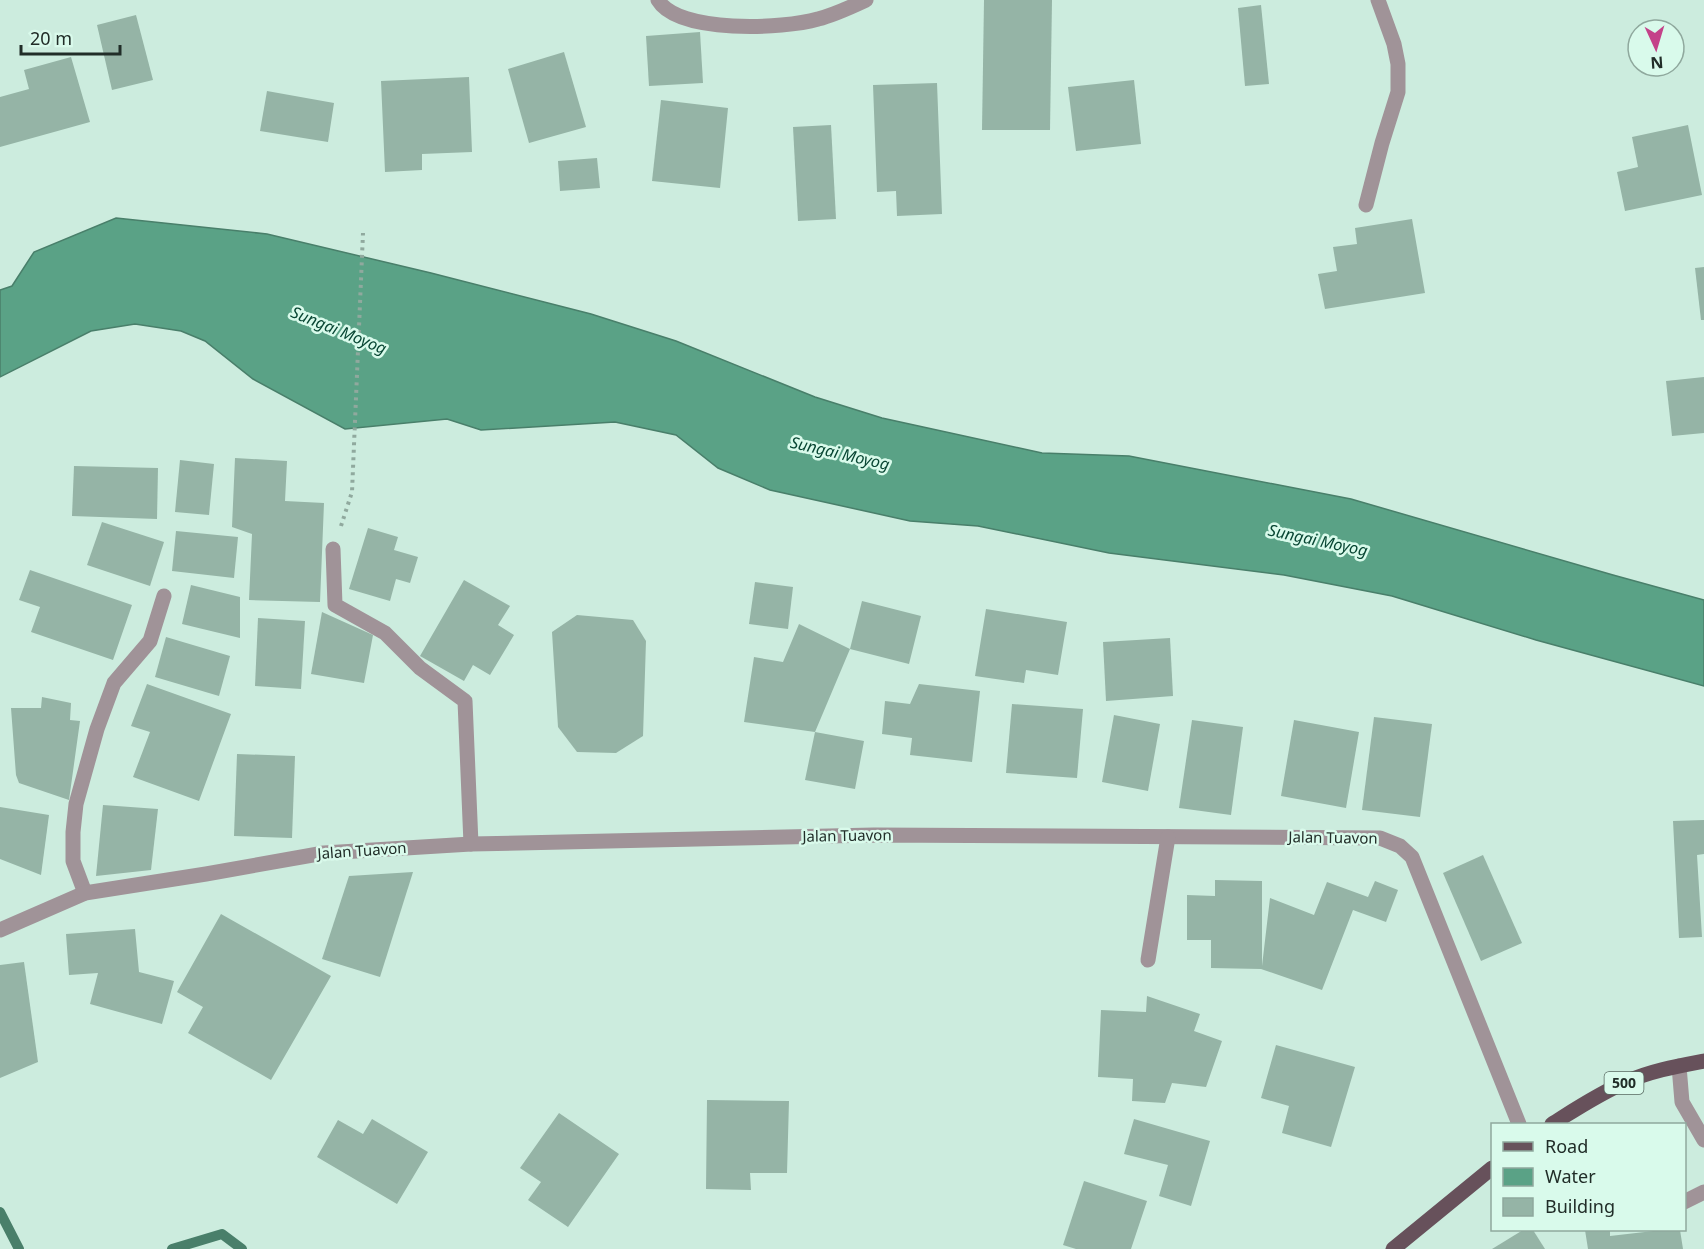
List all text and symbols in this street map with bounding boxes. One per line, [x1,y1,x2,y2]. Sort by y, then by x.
scale bar [21,18,120,56]
north arrow [1626,18,1686,78]
text: 20 m [30,26,72,50]
text: N [1650,52,1664,74]
water label: Sungai Moyog [288,301,390,359]
water label: Sungai Moyog [788,431,892,475]
water label: Sungai Moyog [1266,519,1370,561]
street label: Jalan Tuavon [800,824,892,846]
street label: Jalan Tuavon [1286,826,1378,848]
street label: Jalan Tuavon [315,837,407,863]
road number: 500 [1604,1072,1644,1094]
legend [1491,1123,1686,1231]
text: Road [1545,1134,1588,1158]
text: Water [1545,1164,1596,1188]
text: Building [1545,1194,1615,1218]

